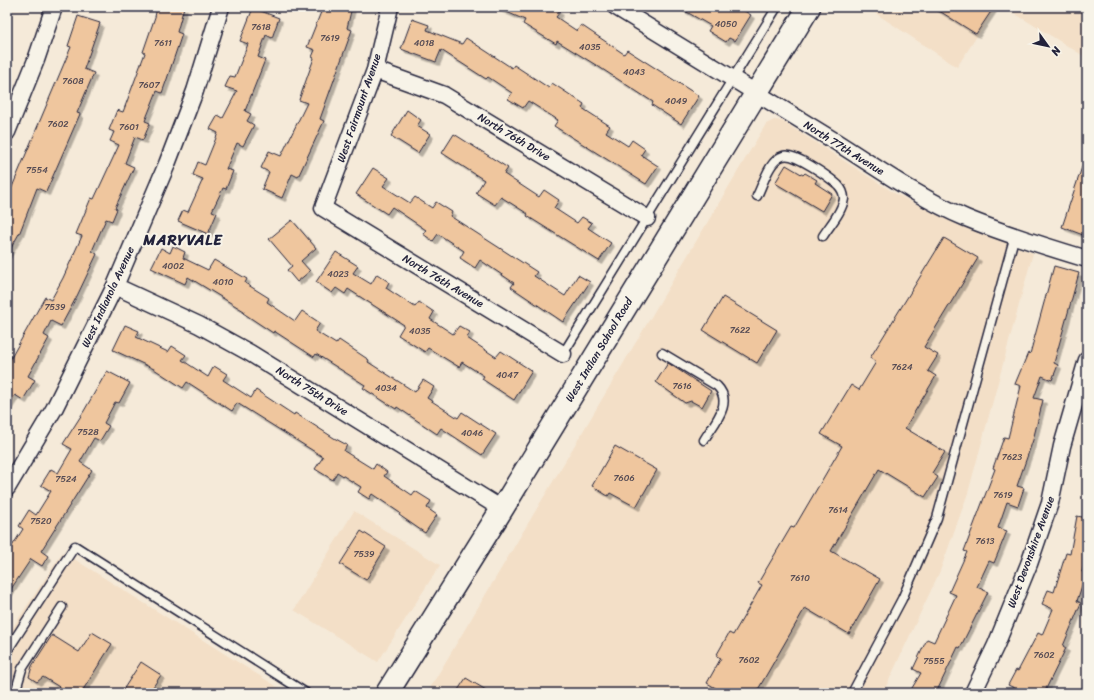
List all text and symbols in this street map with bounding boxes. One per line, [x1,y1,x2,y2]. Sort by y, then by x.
house number: 4050 [715,16,738,32]
house number: 7618 [251,19,271,35]
north arrow [1028,26,1068,66]
house number: 7619 [320,30,340,46]
house number: 7611 [154,35,172,51]
house number: 4018 [414,35,435,51]
house number: 4035 [579,39,601,55]
text: N [1046,42,1067,60]
street label: West Fairmount Avenue [331,51,387,165]
house number: 4043 [623,64,645,80]
house number: 7608 [62,73,84,89]
house number: 7607 [138,77,160,93]
house number: 4049 [665,93,688,109]
street label: North 76th Drive [474,108,554,166]
street label: North 77th Avenue [800,115,889,181]
house number: 7602 [47,116,69,132]
house number: 7601 [119,119,139,135]
house number: 7554 [26,162,48,178]
district label: MARYVALE [142,227,223,253]
street label: West Indianola Avenue [76,243,140,351]
street label: North 76th Avenue [399,249,488,313]
house number: 4002 [162,258,184,274]
house number: 4023 [327,266,349,282]
house number: 4010 [213,274,234,290]
street label: West Indian School Road [560,293,638,406]
house number: 7539 [44,299,66,315]
house number: 7622 [730,322,750,338]
house number: 4035 [409,323,431,339]
house number: 7624 [891,359,913,375]
street label: North 75th Drive [272,361,352,421]
house number: 4047 [496,367,519,383]
house number: 7616 [672,378,692,394]
house number: 4034 [375,380,397,396]
house number: 7528 [77,424,99,440]
house number: 4046 [461,425,483,441]
house number: 7623 [1002,449,1022,465]
house number: 7606 [613,470,635,486]
house number: 7524 [55,471,77,487]
house number: 7619 [993,487,1013,503]
street label: West Devonshire Avenue [1002,493,1060,611]
house number: 7614 [828,502,848,518]
house number: 7520 [30,513,52,529]
house number: 7613 [975,533,995,549]
house number: 7539 [353,546,375,562]
house number: 7610 [790,570,810,586]
house number: 7602 [1033,647,1055,663]
house number: 7602 [738,652,760,668]
house number: 7555 [923,653,945,669]

